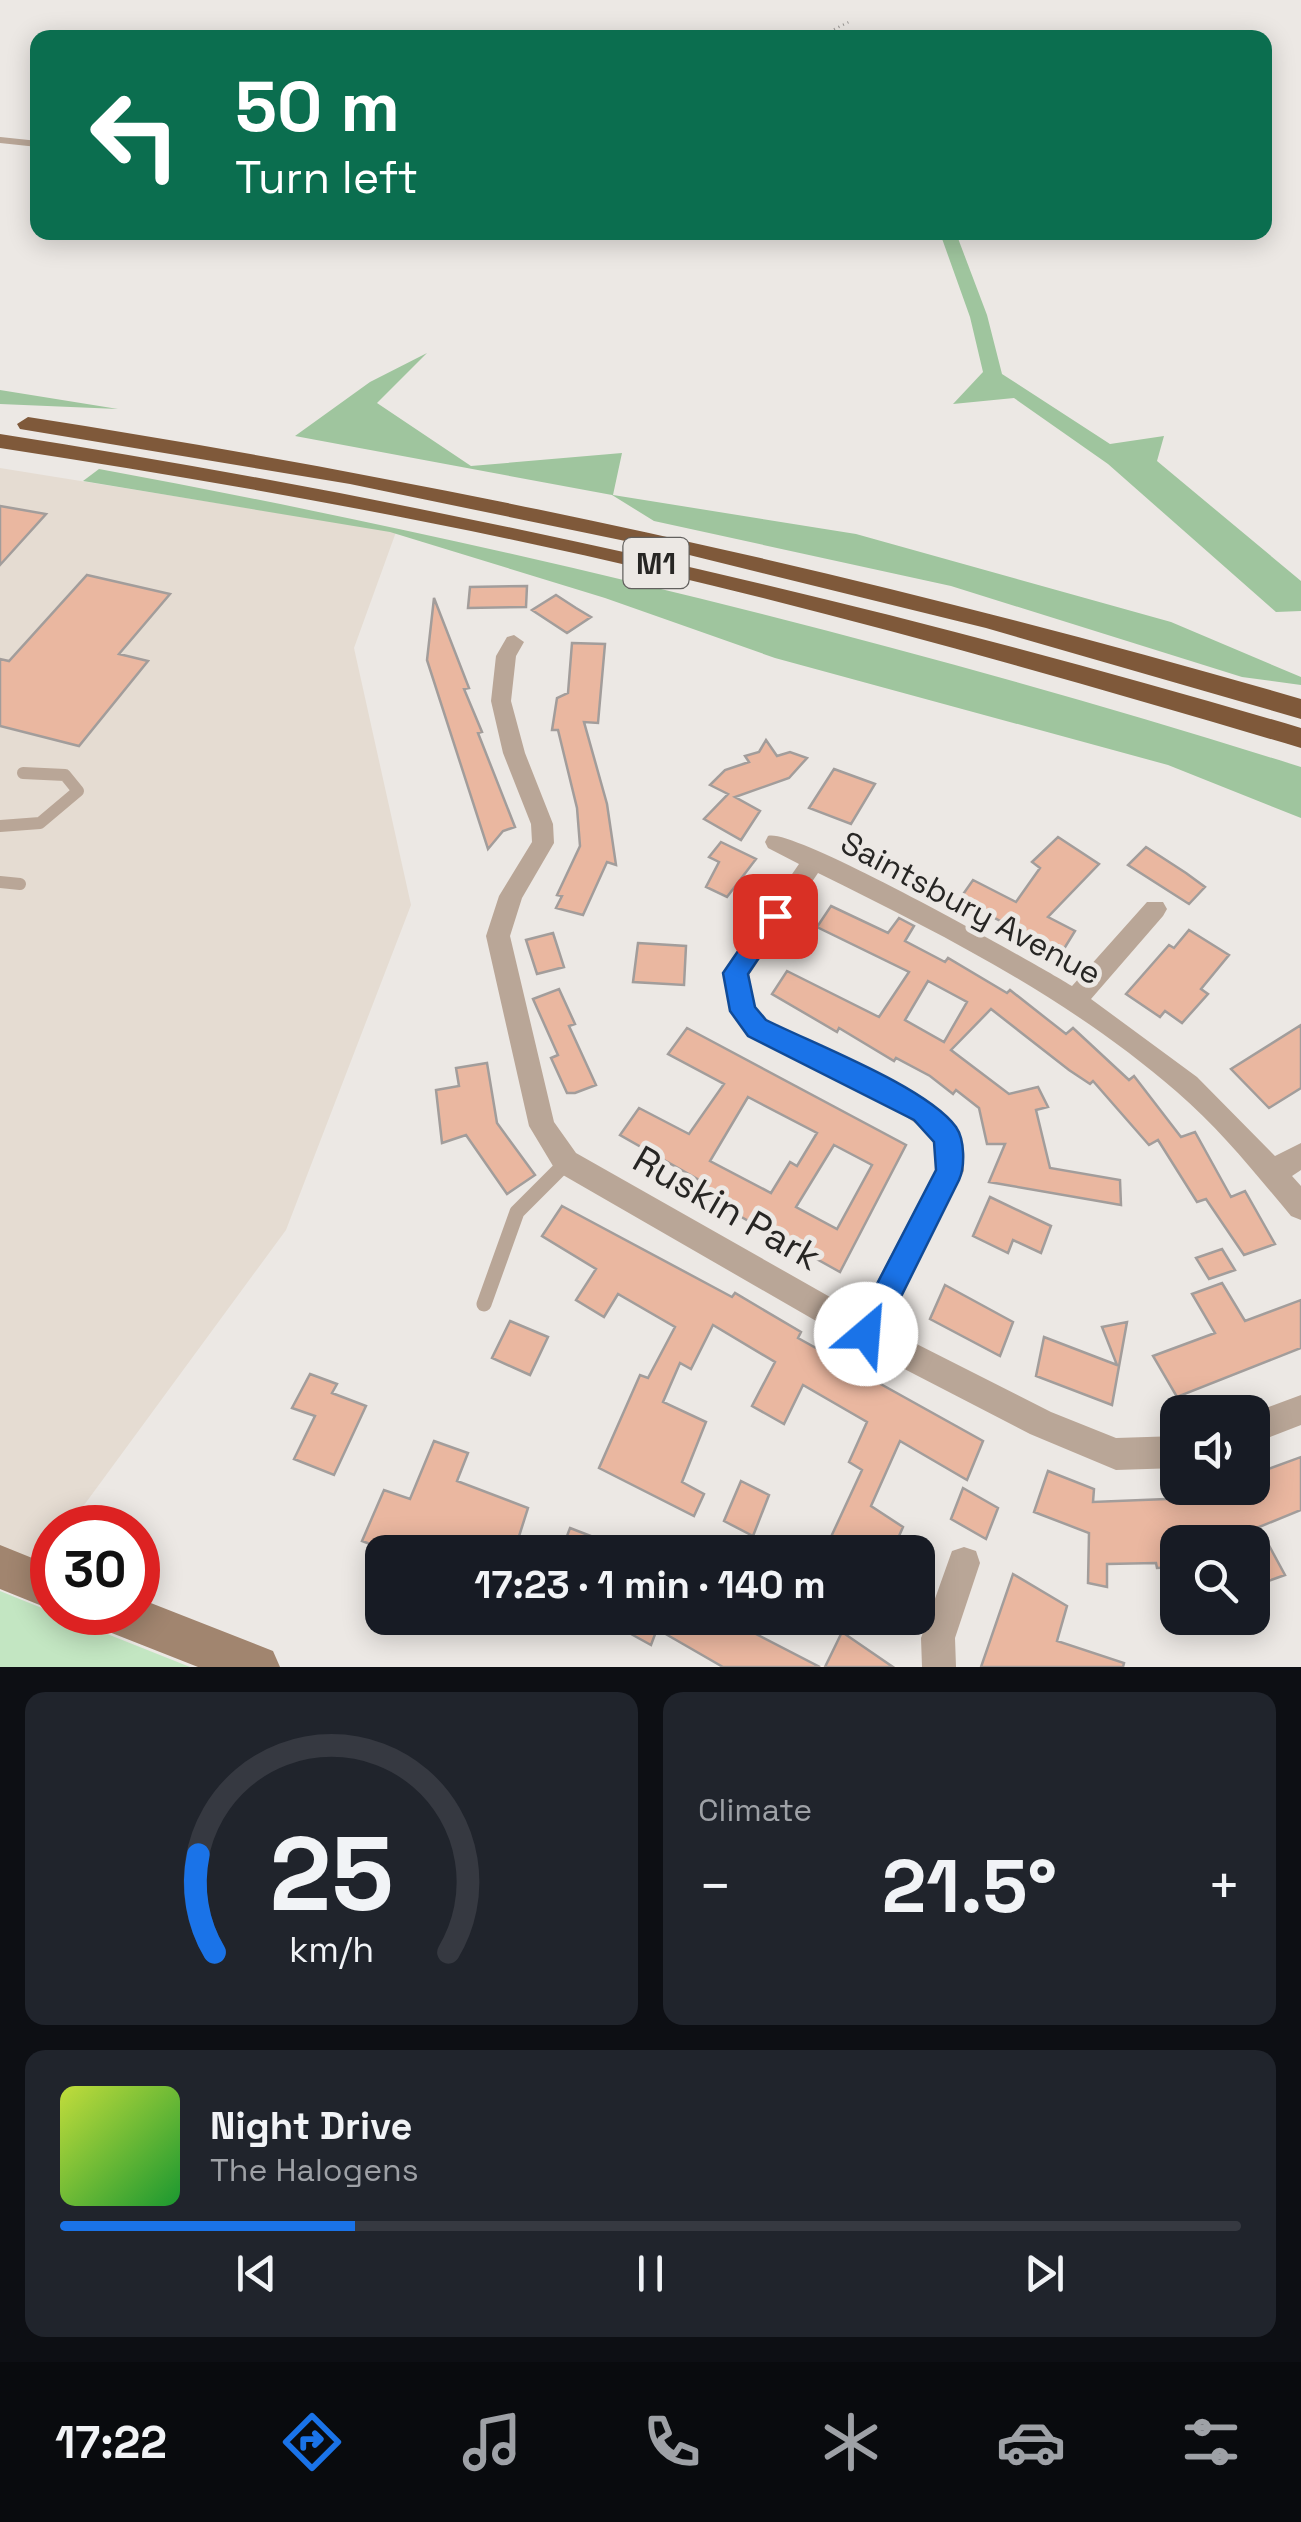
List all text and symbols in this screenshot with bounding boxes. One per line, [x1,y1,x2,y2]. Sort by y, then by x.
text: 50 m [235,62,400,151]
icon: left [70,70,200,200]
text: Turn left [235,149,418,206]
road number: M1 [624,538,688,588]
street label: Saintsbury Avenue [834,822,1108,994]
pin [733,874,818,959]
icon: arrive [748,889,803,944]
street label: Ruskin Park [624,1135,830,1281]
position arrow [814,1282,918,1386]
map controls [1160,1395,1270,1635]
button: sound [1160,1395,1270,1505]
speed limit sign: 30 [30,1505,160,1635]
button: search [1160,1525,1270,1635]
text: 17:23 · 1 min · 140 m [474,1561,826,1609]
text: Climate [698,1790,812,1830]
text: 25 [269,1808,394,1940]
text: 21.5° [882,1838,1057,1934]
text: − [698,1851,732,1921]
text: + [1207,1851,1241,1921]
text: km/h [289,1927,374,1972]
text: Night Drive [210,2102,412,2150]
text: The Halogens [210,2150,419,2190]
icon: previous [229,2246,284,2301]
icon: pause [623,2246,678,2301]
icon: next [1017,2246,1072,2301]
icon: directions [277,2407,347,2477]
icon: music [457,2407,527,2477]
icon: phone [637,2407,707,2477]
icon: climate [816,2407,886,2477]
icon: car [996,2407,1066,2477]
icon: filters [1176,2407,1246,2477]
text: 17:22 [55,2414,167,2471]

